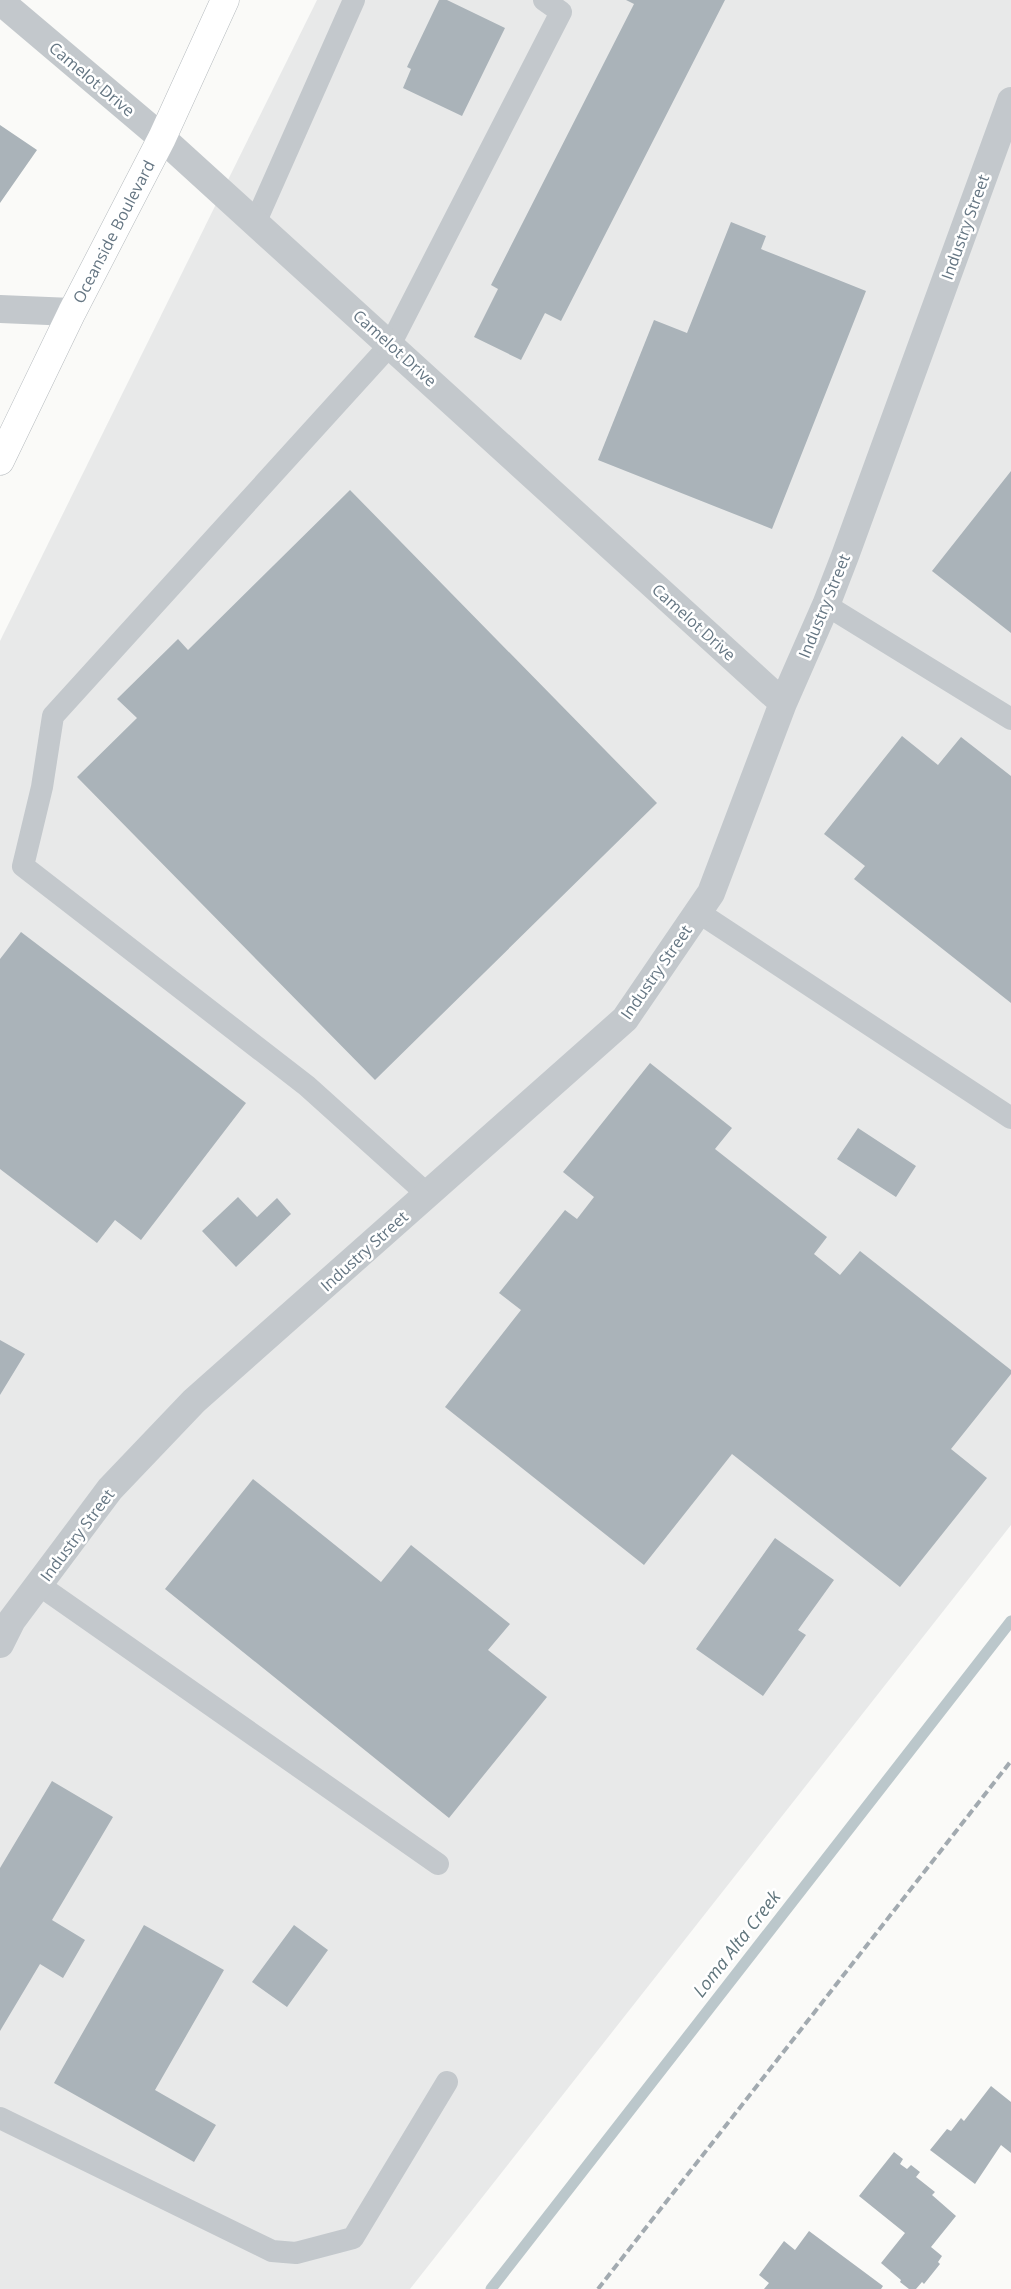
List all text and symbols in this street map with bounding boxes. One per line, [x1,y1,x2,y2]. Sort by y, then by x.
street label: Camelot Drive [45,37,139,121]
street label: Oceanside Boulevard [67,156,160,307]
street label: Industry Street [936,171,994,283]
street label: Camelot Drive [348,305,442,391]
street label: Industry Street [793,550,855,661]
street label: Camelot Drive [647,579,741,665]
street label: Industry Street [615,920,697,1024]
street label: Industry Street [316,1206,413,1296]
street label: Industry Street [35,1484,119,1586]
water label: Loma Alta Creek [687,1884,786,2002]

